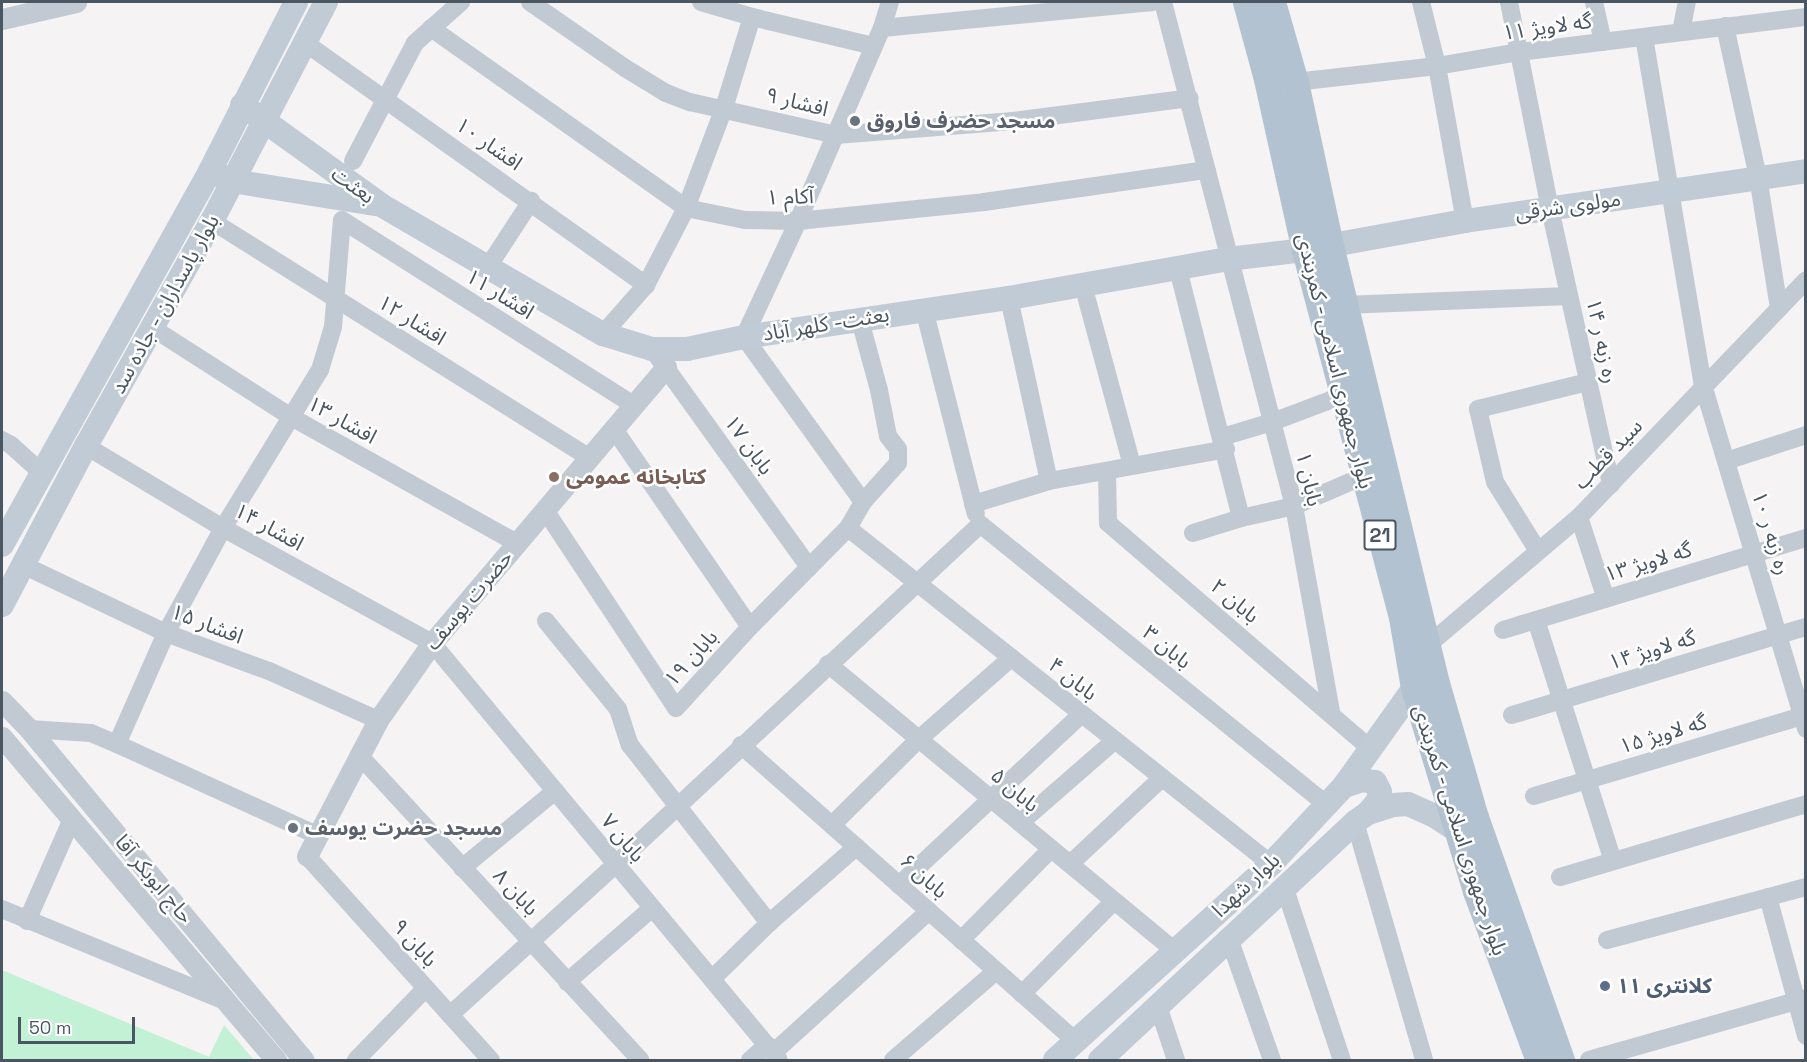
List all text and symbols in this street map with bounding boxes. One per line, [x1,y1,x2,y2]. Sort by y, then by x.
street label: گه لاویژ ۱۱ [1501,8,1593,46]
street label: افشار ۹ [763,82,831,122]
place label: مسجد حضرف فاروق [867,108,1055,134]
street label: افشار ۱۰ [451,112,527,176]
marker: مسجد حضرف فاروق [848,114,862,128]
street label: بعثت [326,161,380,209]
street label: آکام ۱ [766,184,814,210]
street label: مولوی شرقی [1513,186,1623,226]
street label: بلوار پاسداران - جاده سد [105,210,225,398]
street label: بلوار جمهوری اسلامی - کمربندی [1291,230,1379,492]
street label: افشار ۱۱ [461,263,539,325]
street label: افشار ۱۲ [373,289,451,351]
street label: ره زبه ر ۱۴ [1581,296,1623,386]
street label: بعثت- کلهر آباد [761,302,891,346]
street label: افشار ۱۳ [303,391,381,449]
street label: بابان ۱۷ [719,410,779,480]
street label: سید قطب [1568,414,1648,494]
street label: بابان ۱ [1291,449,1327,509]
place label: کتابخانه عمومی [566,464,706,490]
marker: کتابخانه عمومی [547,470,561,484]
street label: ره زبه ر ۱۰ [1746,488,1796,578]
street label: افشار ۱۴ [230,498,308,556]
road number: 21 [1364,518,1396,552]
street label: گه لاویژ ۱۳ [1601,537,1695,587]
street label: حضرت یوسف [420,545,518,655]
street label: بابان ۲ [1206,574,1264,628]
street label: افشار ۱۵ [167,599,247,649]
street label: بابان ۳ [1138,620,1196,674]
street label: بابان ۱۹ [659,625,723,691]
street label: گه لاویژ ۱۴ [1605,625,1699,675]
street label: بابان ۴ [1043,652,1103,706]
street label: بلوار جمهوری اسلامی - کمربندی [1407,701,1513,959]
street label: گه لاویژ ۱۵ [1616,709,1710,759]
street label: بابان ۵ [986,763,1044,817]
street label: بابان ۷ [596,809,650,867]
place label: مسجد حضرت یوسف [305,815,502,841]
marker: مسجد حضرت یوسف [286,821,300,835]
street label: حاج ابوبکر آقا [110,829,198,929]
street label: بلوار شهدا [1207,847,1285,923]
street label: بابان ۶ [895,848,953,904]
street label: بابان ۸ [488,863,544,921]
street label: بابان ۹ [387,914,443,972]
place label: کلانتری ۱۱ [1617,973,1712,999]
marker: کلانتری ۱۱ [1598,979,1612,993]
scale bar [21,1005,138,1043]
text: 50 m [29,1016,71,1039]

